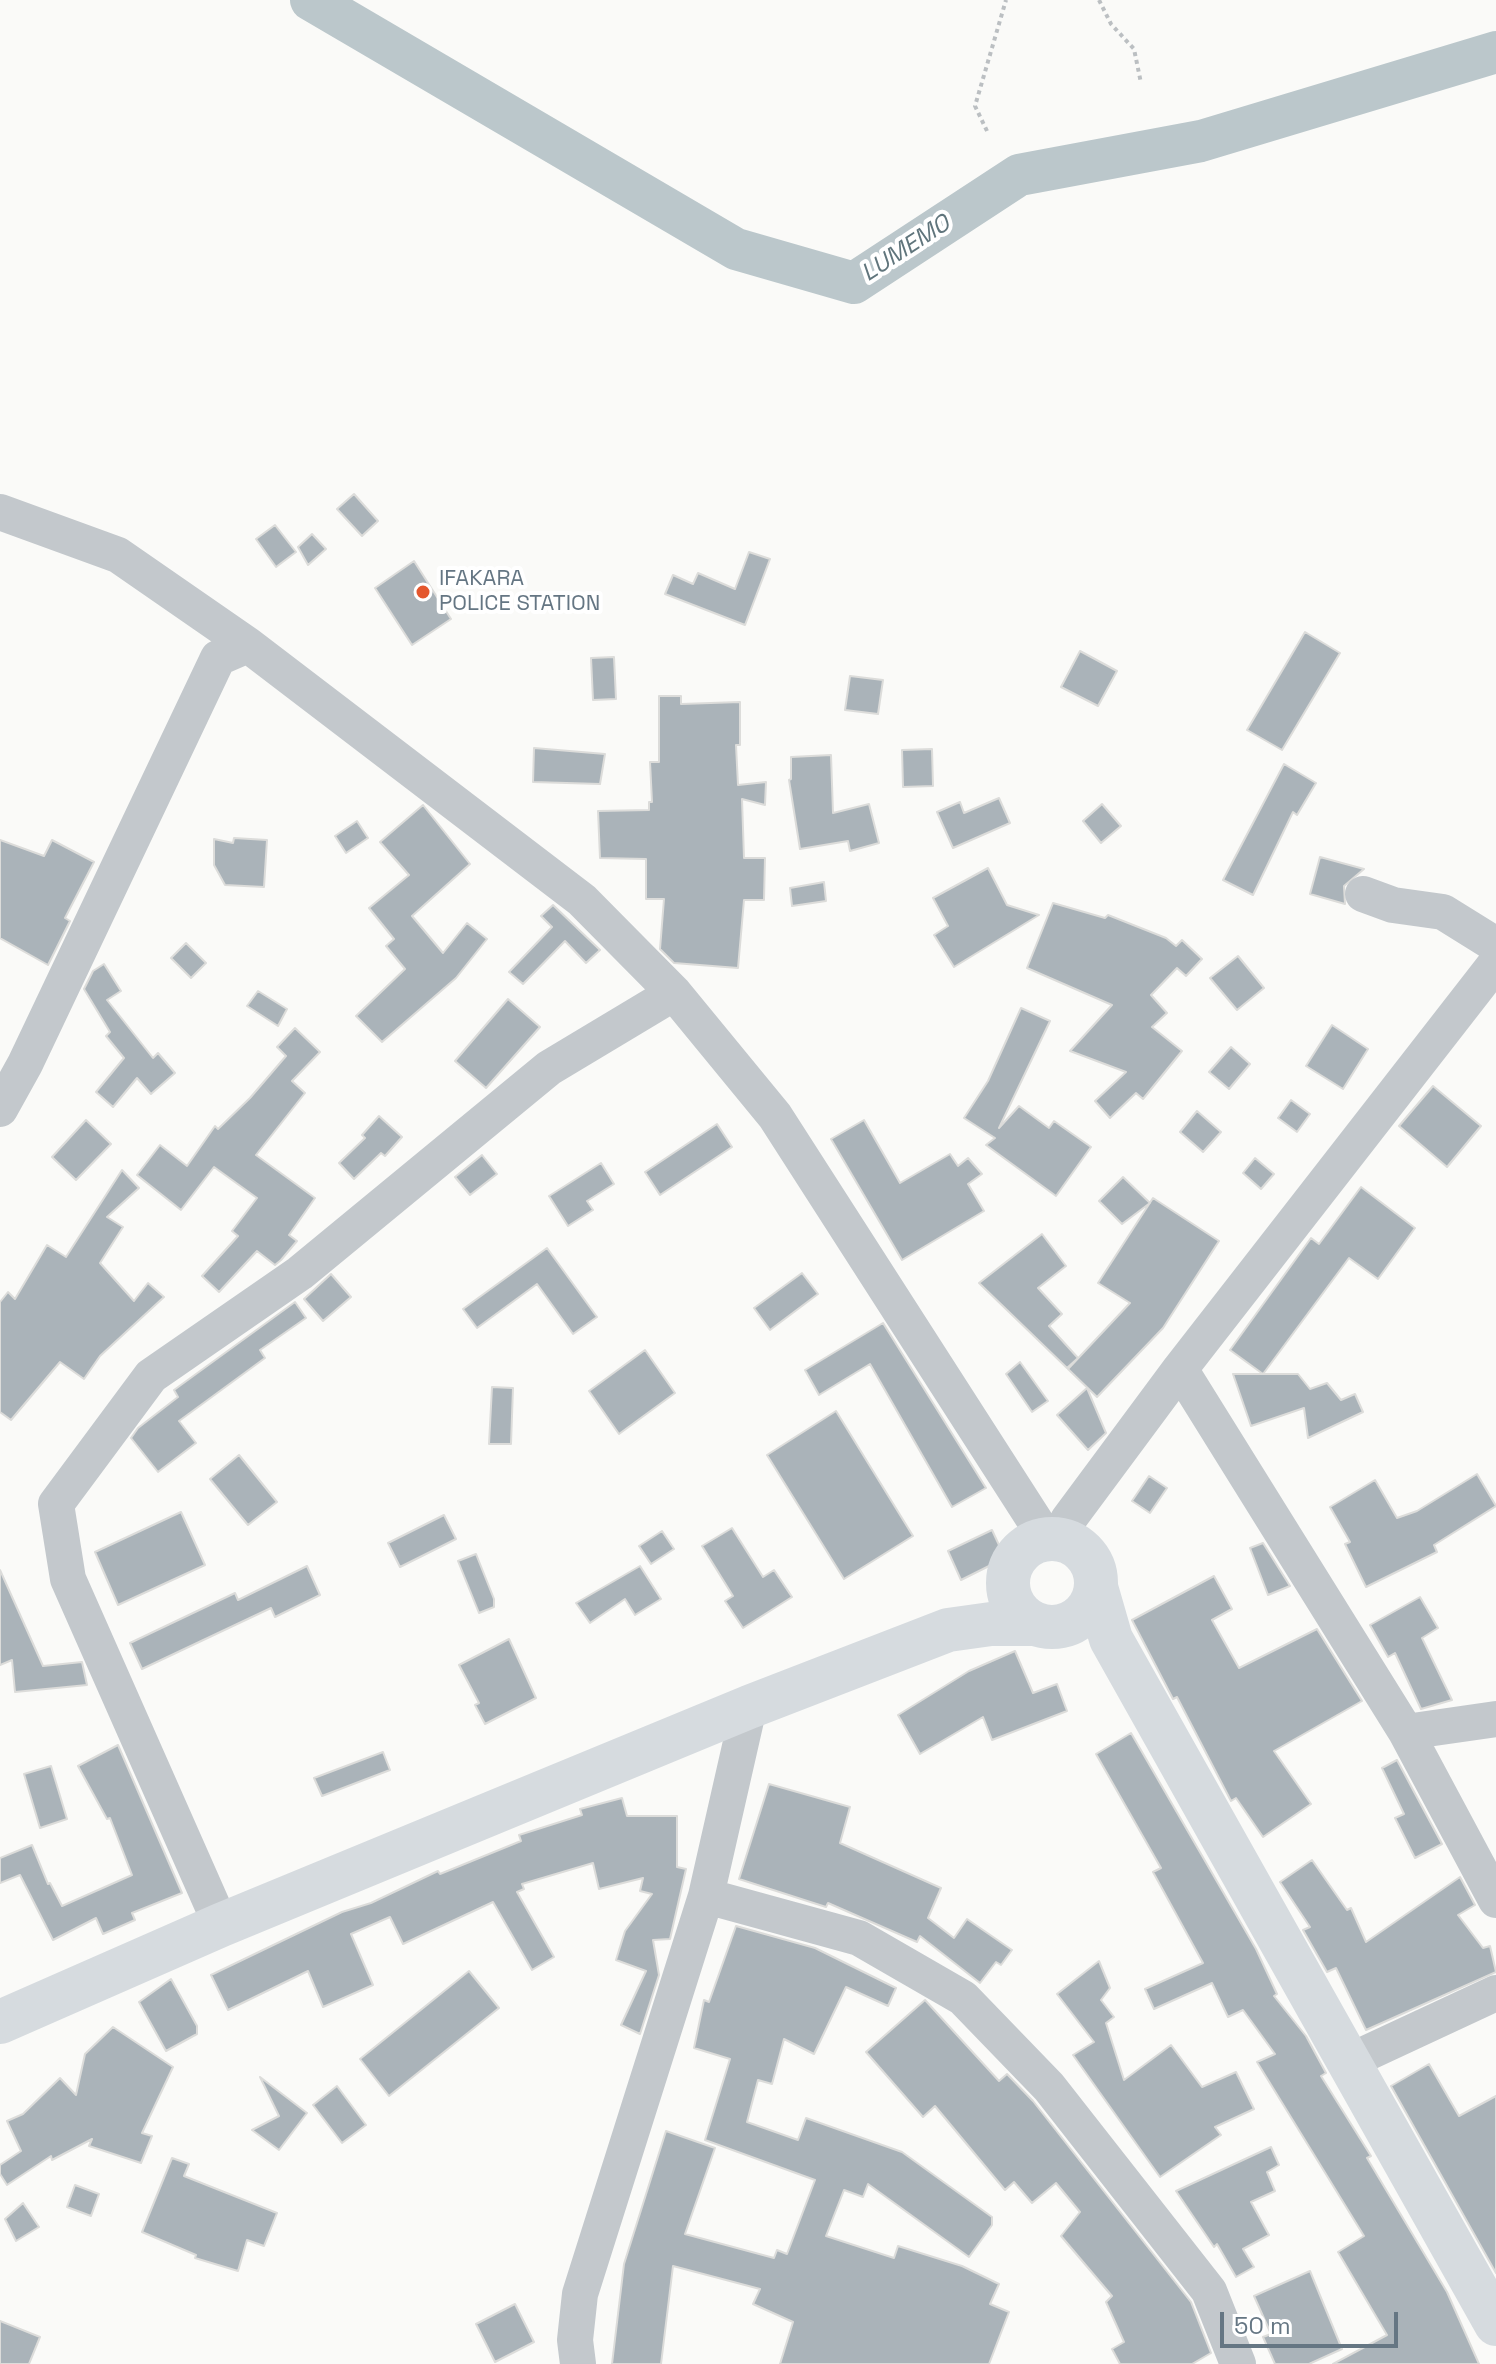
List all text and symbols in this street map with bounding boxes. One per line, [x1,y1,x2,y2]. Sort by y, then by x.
water label: LUMEMO [856,210,956,288]
place label: IFAKARA POLICE STATION [439,566,600,618]
marker: IFAKARA POLICE STATION [414,583,432,601]
scale bar [1224,2296,1402,2346]
text: 50 m [1234,2310,1291,2341]

